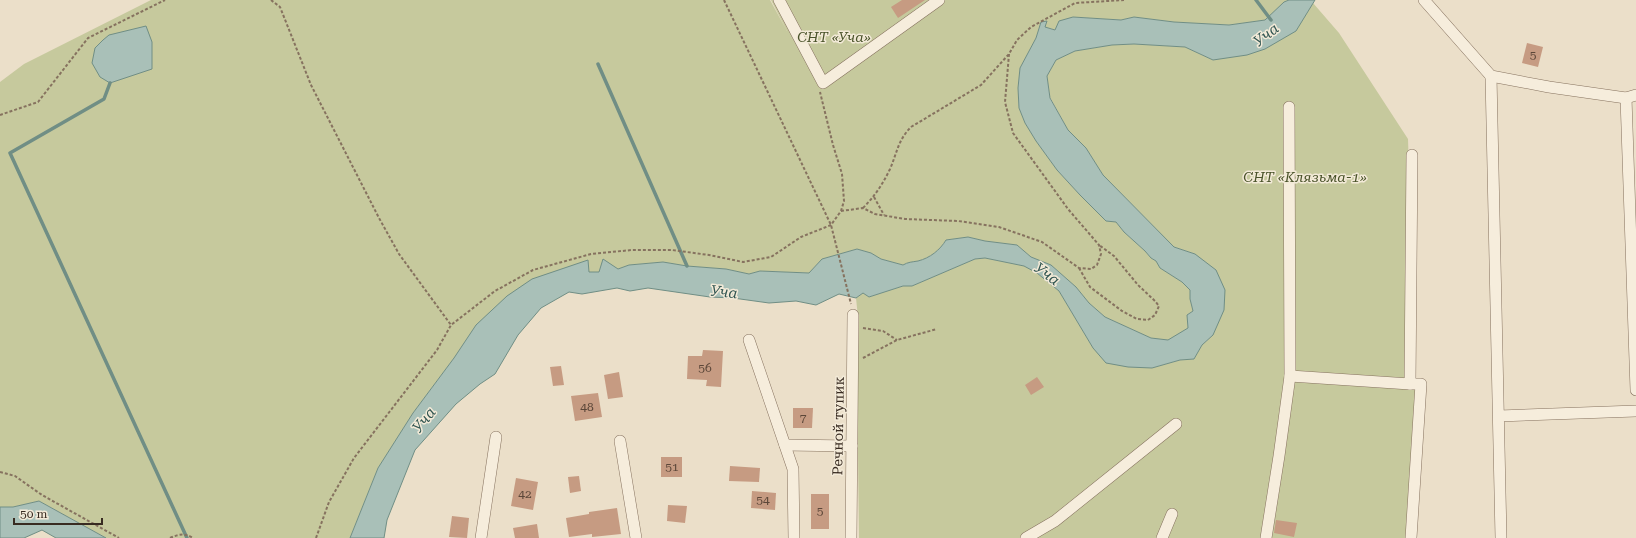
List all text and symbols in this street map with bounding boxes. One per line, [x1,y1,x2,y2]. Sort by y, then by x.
water label: Уча [1250,20,1282,50]
park label: СНТ «Уча» [797,29,871,45]
house number: 5 [1530,48,1537,62]
park label: СНТ «Клязьма-1» [1243,169,1367,185]
water label: Уча [1031,259,1063,289]
water label: Уча [709,282,739,302]
house number: 56 [698,361,712,375]
street label: Речной тупик [829,376,847,476]
house number: 48 [580,400,594,414]
water label: Уча [408,404,440,436]
house number: 7 [800,411,807,425]
house number: 51 [665,460,679,474]
house number: 42 [518,487,532,501]
house number: 54 [756,493,770,507]
scale bar [14,500,102,526]
house number: 5 [817,504,824,518]
text: 50 m [20,507,47,521]

